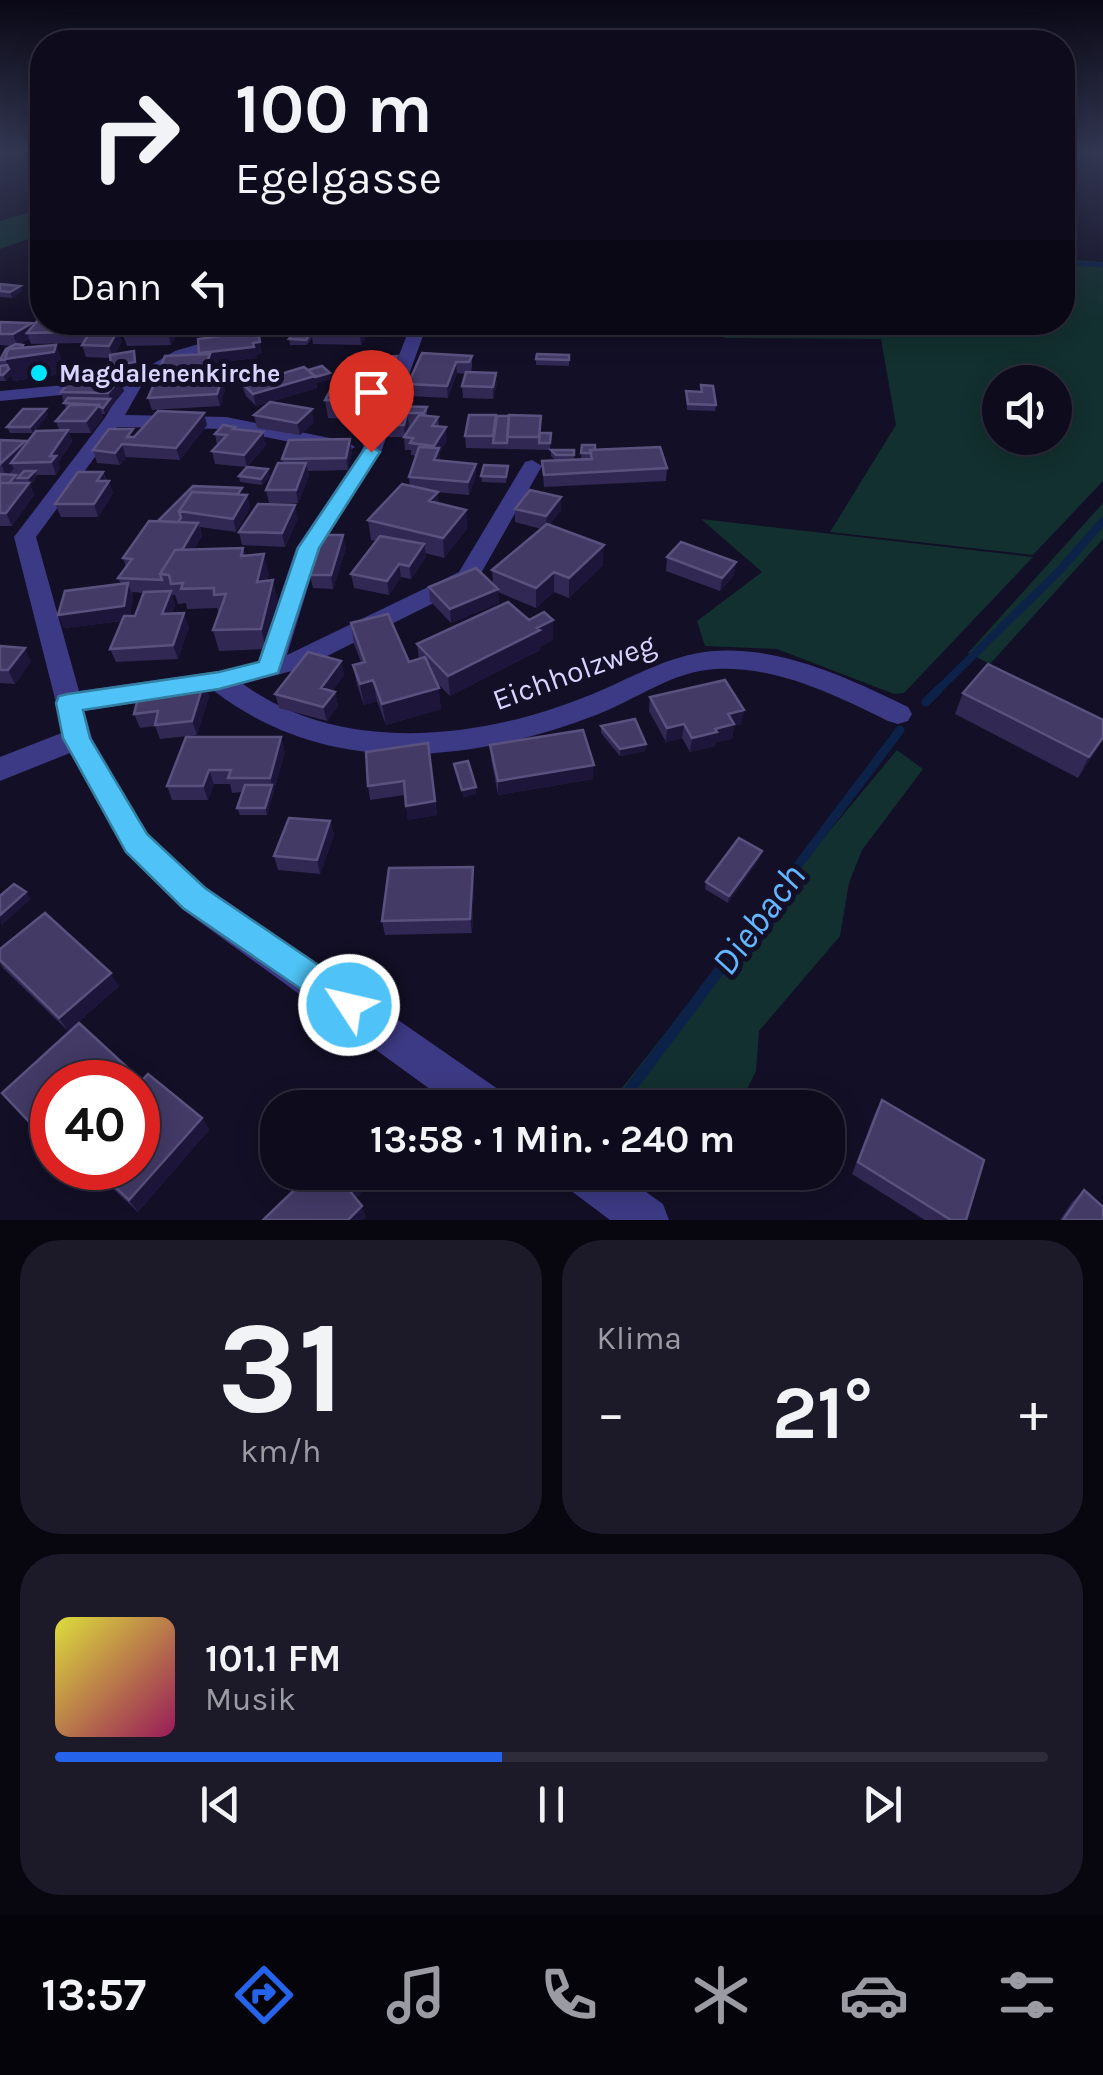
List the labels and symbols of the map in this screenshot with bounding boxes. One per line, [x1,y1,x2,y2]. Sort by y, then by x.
pin [329,350,414,453]
place label: Magdalenenkirche [59,359,280,388]
marker: Magdalenenkirche [28,362,50,384]
street label: Eichholzweg [488,626,660,718]
water label: Diebach [702,855,815,984]
position arrow [297,953,401,1057]
speed limit sign: 40 [30,1060,160,1190]

